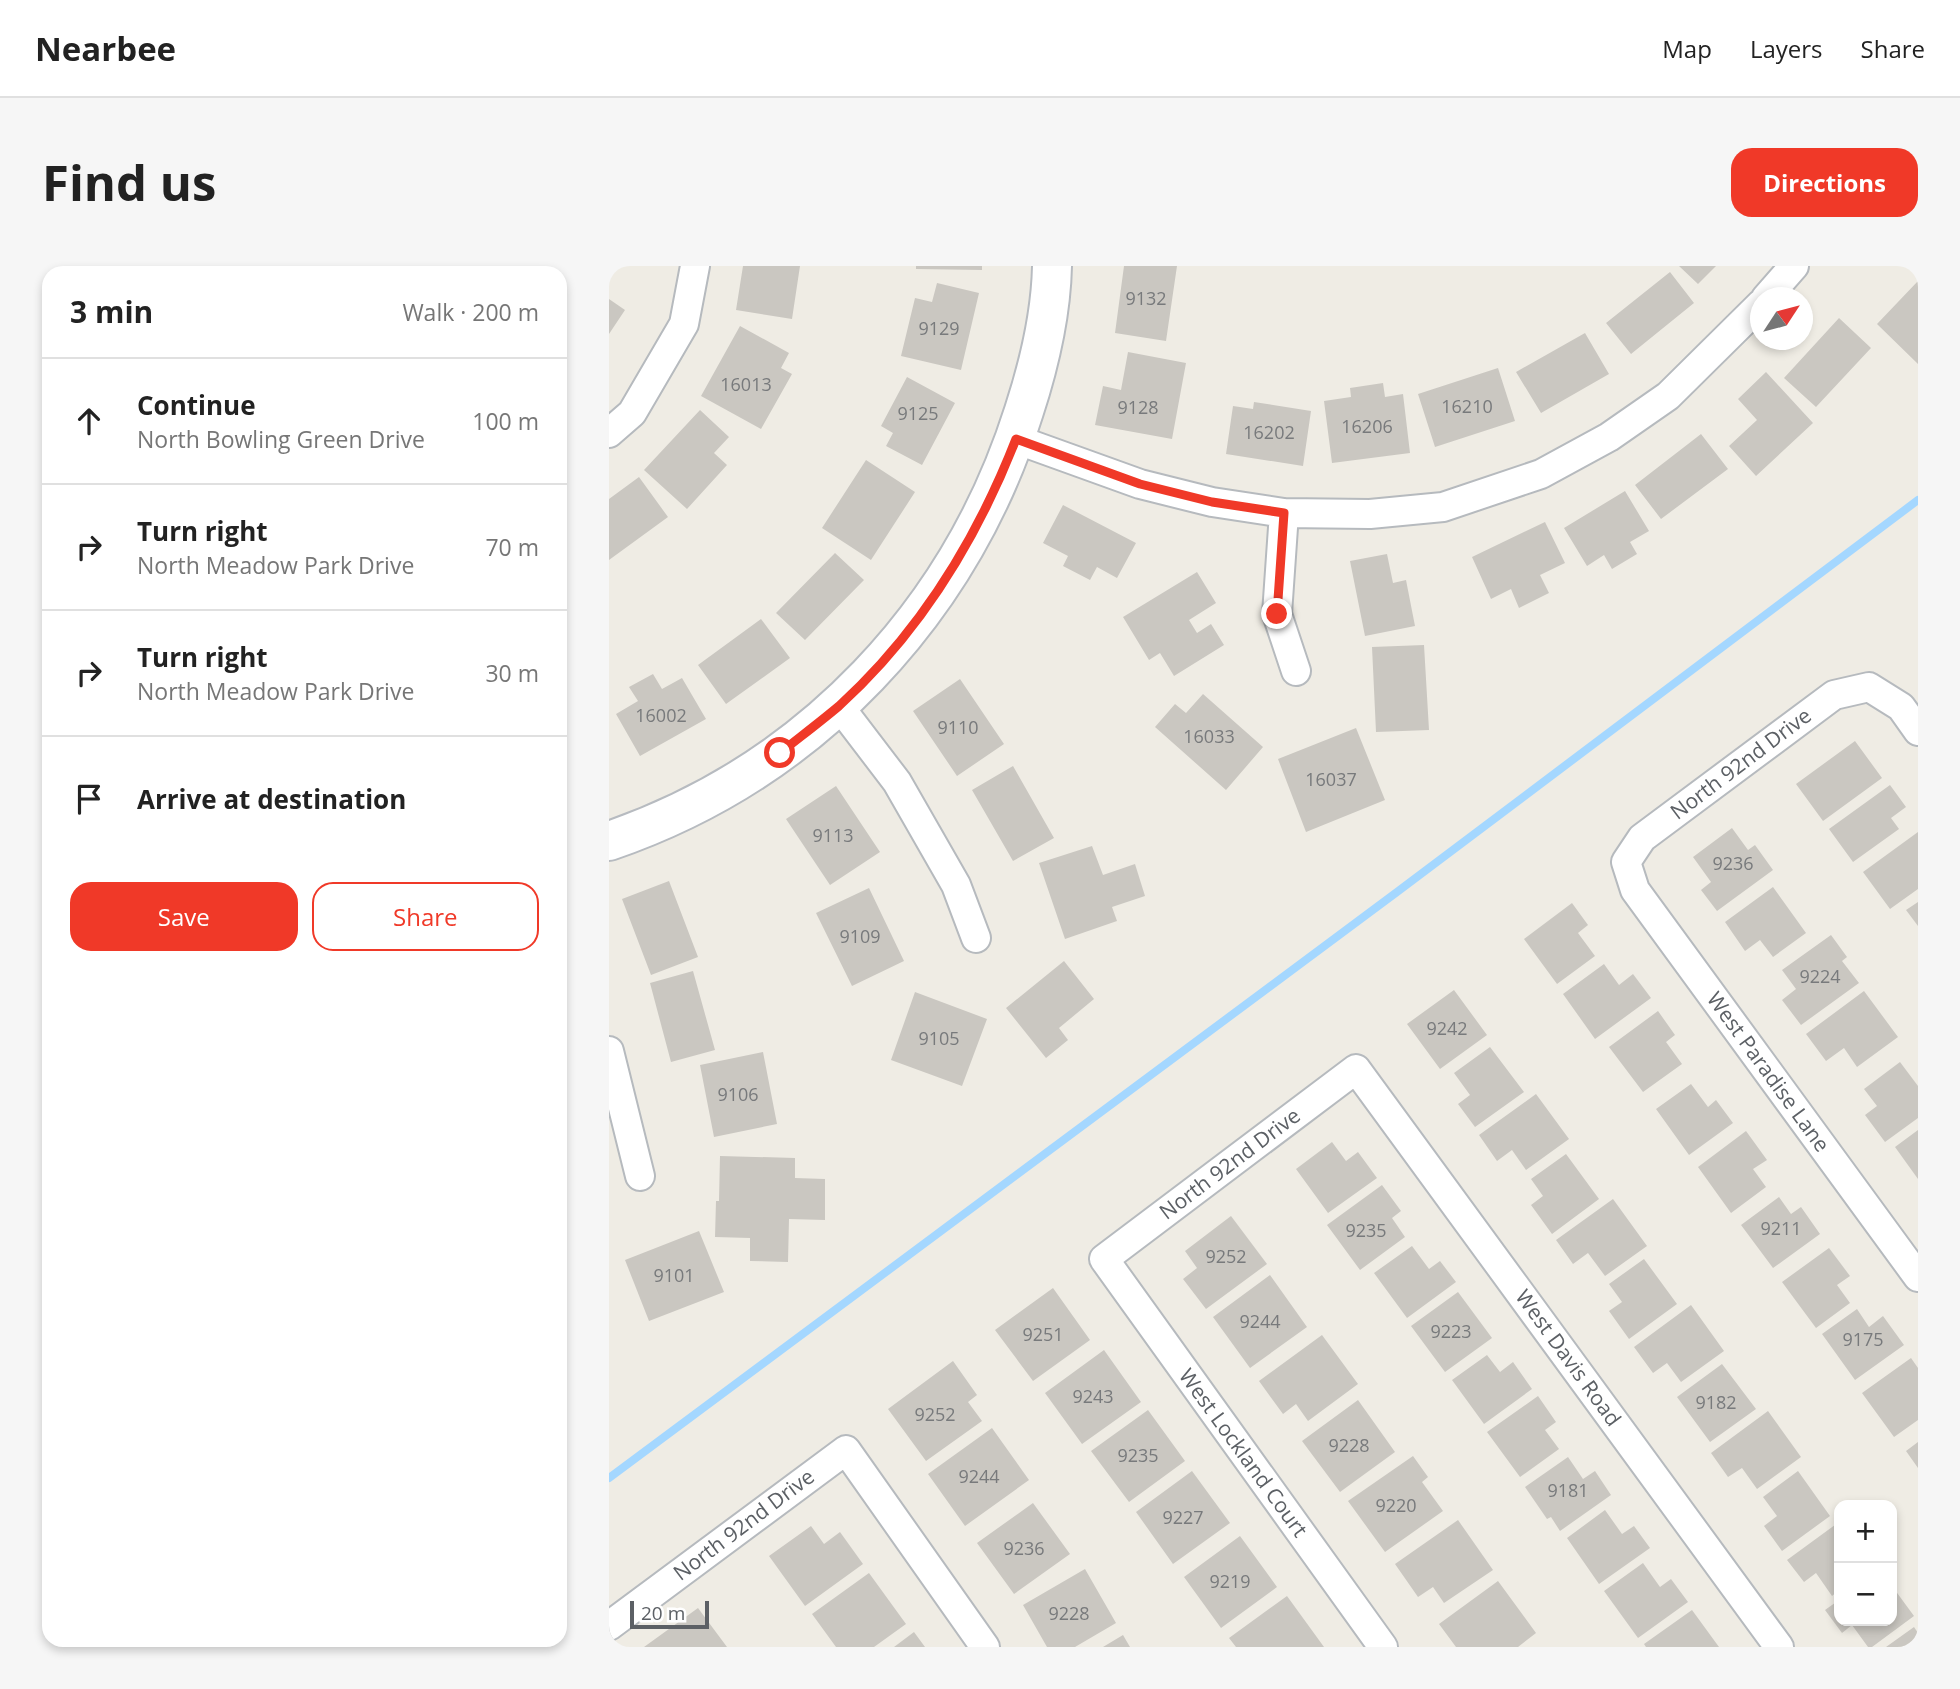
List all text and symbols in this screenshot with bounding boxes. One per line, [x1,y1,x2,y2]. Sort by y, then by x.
text: Nearbee [35,26,176,71]
text: Map [1662,32,1712,65]
text: Layers [1750,32,1823,65]
text: Share [1861,32,1925,65]
button: Directions [1731,148,1918,217]
text: Find us [42,149,216,215]
house number: 9132 [1125,286,1167,310]
north arrow [1750,287,1813,350]
text: 3 min [70,291,153,332]
text: Walk · 200 m [402,296,539,328]
house number: 9129 [918,316,960,340]
house number: 16013 [720,372,772,396]
text: Continue [137,387,256,423]
house number: 16210 [1441,394,1493,418]
house number: 9128 [1117,395,1159,419]
house number: 9125 [897,401,939,425]
icon: ahead [70,402,108,440]
text: 100 m [472,405,539,437]
house number: 16206 [1341,414,1393,438]
house number: 16202 [1243,420,1295,444]
text: North Bowling Green Drive [137,423,425,455]
text: Turn right [137,513,268,549]
icon: right [70,528,108,566]
text: 70 m [485,531,539,563]
text: North Meadow Park Drive [137,549,414,581]
route end [1261,598,1292,629]
text: Turn right [137,639,268,675]
icon: right [70,654,108,692]
text: 30 m [485,657,539,689]
text: North Meadow Park Drive [137,675,414,707]
street label: North 92nd Drive [1664,701,1816,825]
house number: 16002 [635,703,687,727]
house number: 9110 [937,715,979,739]
house number: 16033 [1183,724,1235,748]
route start [764,737,795,768]
house number: 16037 [1305,767,1357,791]
icon: arrive [70,780,108,818]
text: Arrive at destination [137,781,406,817]
house number: 9113 [812,823,854,847]
house number: 9236 [1712,851,1754,875]
button: Save [70,882,298,951]
button: Share [312,882,539,951]
house number: 9109 [839,924,881,948]
house number: 9224 [1799,964,1841,988]
street label: West Paradise Lane [1701,986,1836,1157]
house number: 9242 [1426,1016,1468,1040]
house number: 9105 [918,1026,960,1050]
house number: 9106 [717,1082,759,1106]
street label: North 92nd Drive [1153,1101,1305,1225]
house number: 9211 [1760,1216,1802,1240]
house number: 9235 [1345,1218,1387,1242]
house number: 9252 [1205,1244,1247,1268]
house number: 9101 [653,1263,695,1287]
street label: West Davis Road [1510,1283,1628,1431]
house number: 9244 [1239,1309,1281,1333]
house number: 9223 [1430,1319,1472,1343]
house number: 9251 [1022,1322,1064,1346]
house number: 9175 [1842,1327,1884,1351]
street label: West Lockland Court [1173,1363,1314,1542]
house number: 9243 [1072,1384,1114,1408]
house number: 9182 [1695,1390,1737,1414]
house number: 9252 [914,1402,956,1426]
house number: 9228 [1328,1433,1370,1457]
house number: 9235 [1117,1443,1159,1467]
street label: North 92nd Drive [667,1462,819,1586]
house number: 9244 [958,1464,1000,1488]
house number: 9181 [1547,1478,1589,1502]
house number: 9220 [1375,1493,1417,1517]
map controls [1834,1500,1897,1626]
button: + [1834,1500,1897,1563]
house number: 9227 [1162,1505,1204,1529]
house number: 9236 [1003,1536,1045,1560]
button: − [1834,1563,1897,1626]
house number: 9219 [1209,1569,1251,1593]
scale bar [630,1598,709,1630]
text: 20 m [641,1600,685,1626]
house number: 9228 [1048,1601,1090,1625]

